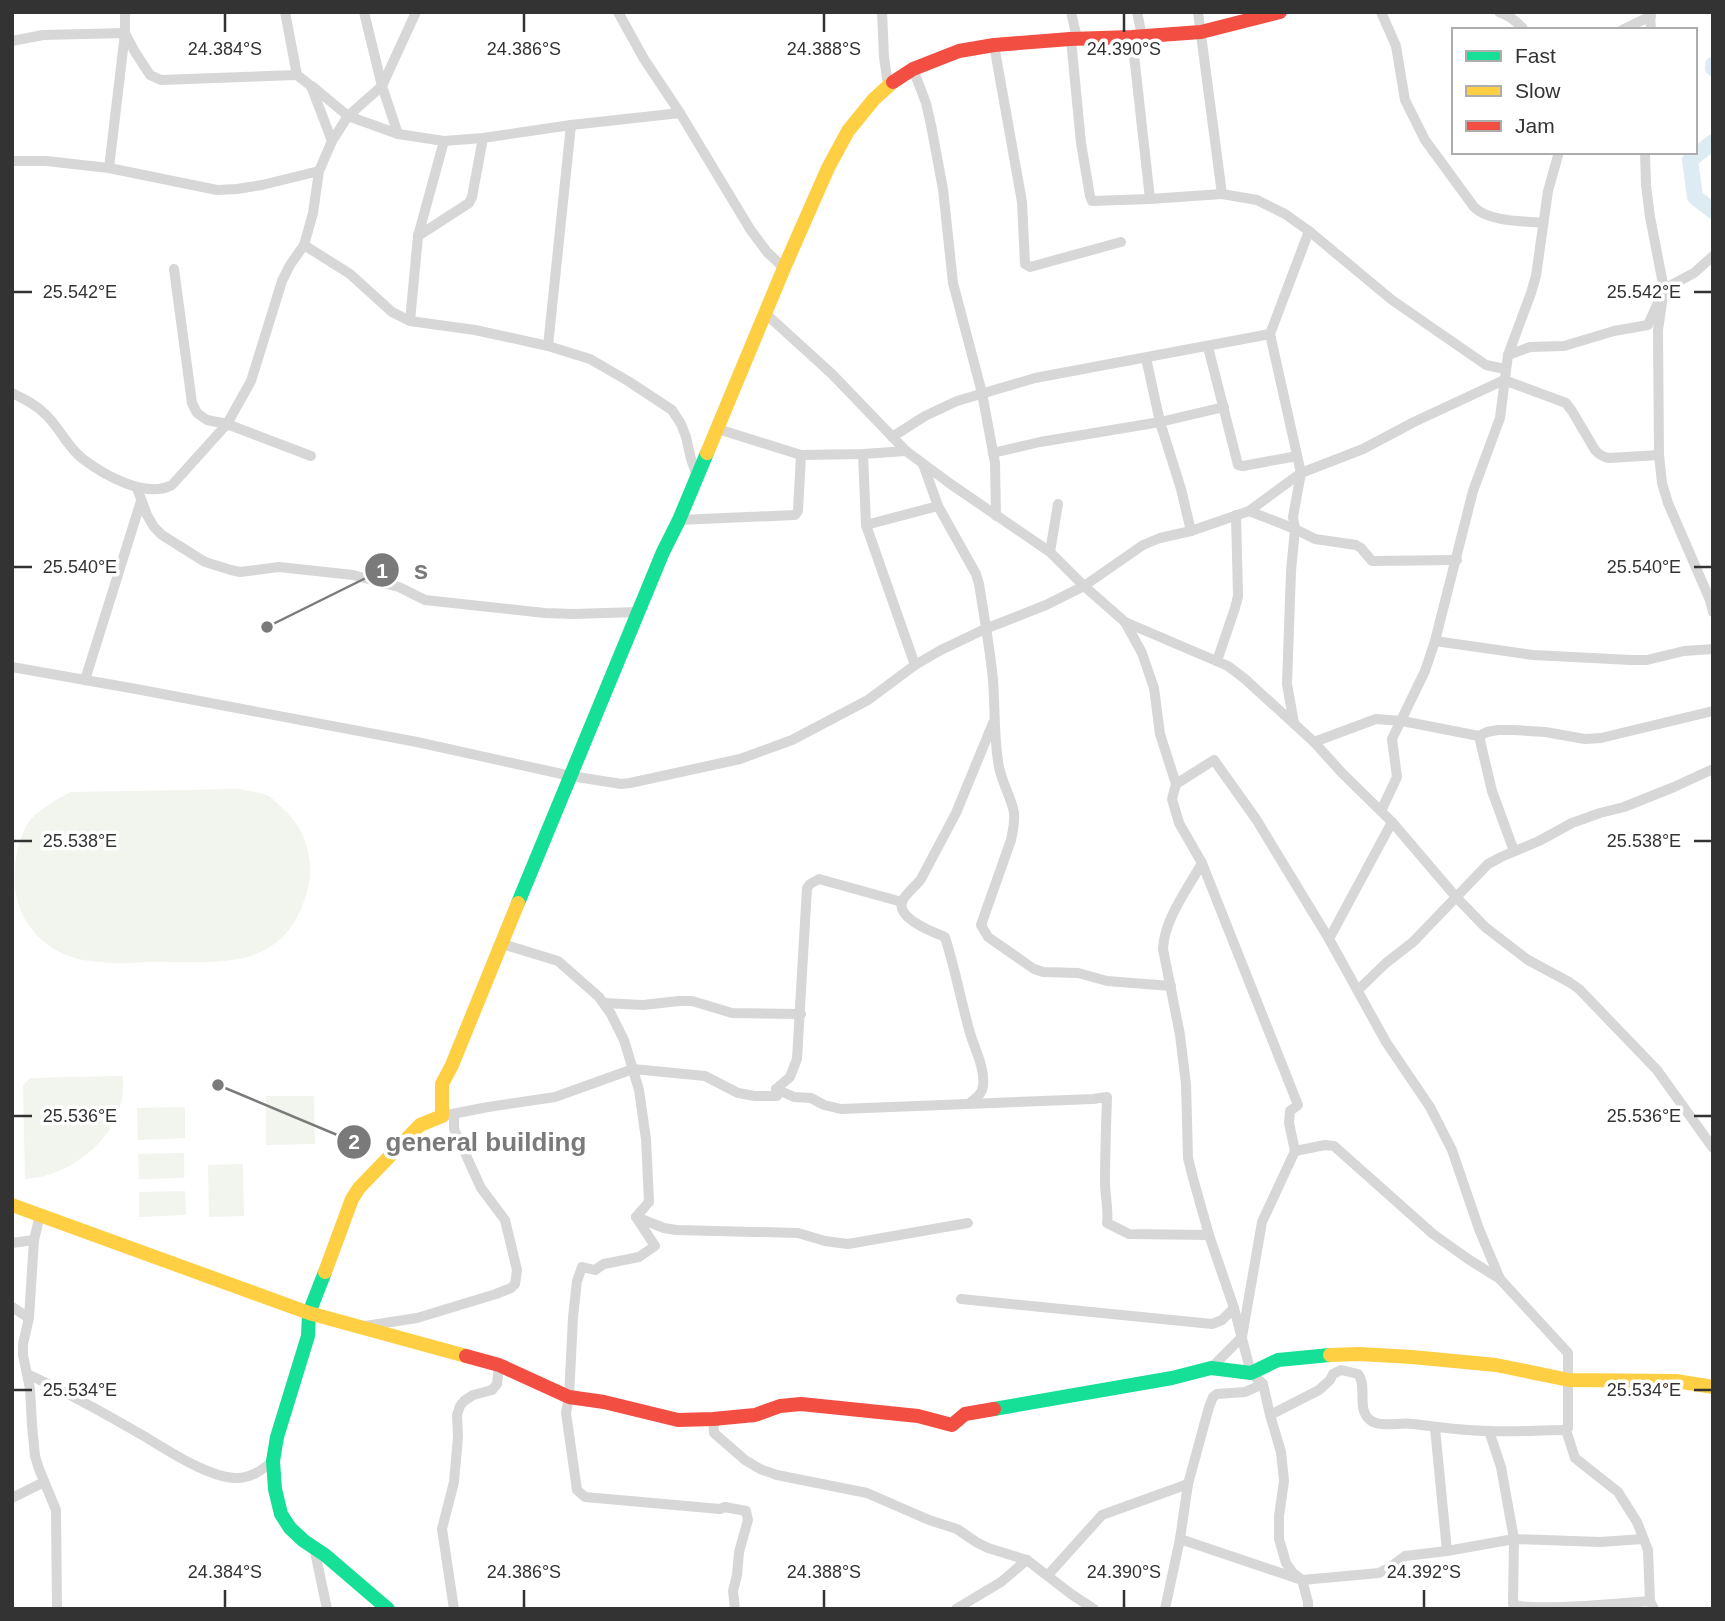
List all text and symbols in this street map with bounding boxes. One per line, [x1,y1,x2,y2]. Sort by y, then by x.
legend [1452,28,1697,154]
text: 24.384°S [188,39,262,59]
text: 24.386°S [487,39,561,59]
text: 24.388°S [787,39,861,59]
text: 24.390°S [1087,39,1161,59]
text: Fast [1515,44,1556,67]
text: Slow [1515,79,1561,102]
text: Jam [1515,114,1555,137]
text: 25.542°E [43,282,117,302]
text: 25.542°E [1607,282,1681,302]
callout: s [364,547,442,594]
text: s [414,555,428,585]
text: 25.540°E [43,557,117,577]
text: 25.540°E [1607,557,1681,577]
text: 1 [376,559,388,582]
text: 25.538°E [43,831,117,851]
text: 25.538°E [1607,831,1681,851]
text: 25.536°E [43,1106,117,1126]
text: 25.536°E [1607,1106,1681,1126]
callout: general building [337,1118,600,1165]
text: general building [386,1127,586,1157]
text: 2 [348,1130,360,1153]
text: 25.534°E [43,1380,117,1400]
text: 25.534°E [1607,1380,1681,1400]
text: 24.384°S [188,1562,262,1582]
text: 24.386°S [487,1562,561,1582]
text: 24.388°S [787,1562,861,1582]
text: 24.390°S [1087,1562,1161,1582]
text: 24.392°S [1387,1562,1461,1582]

